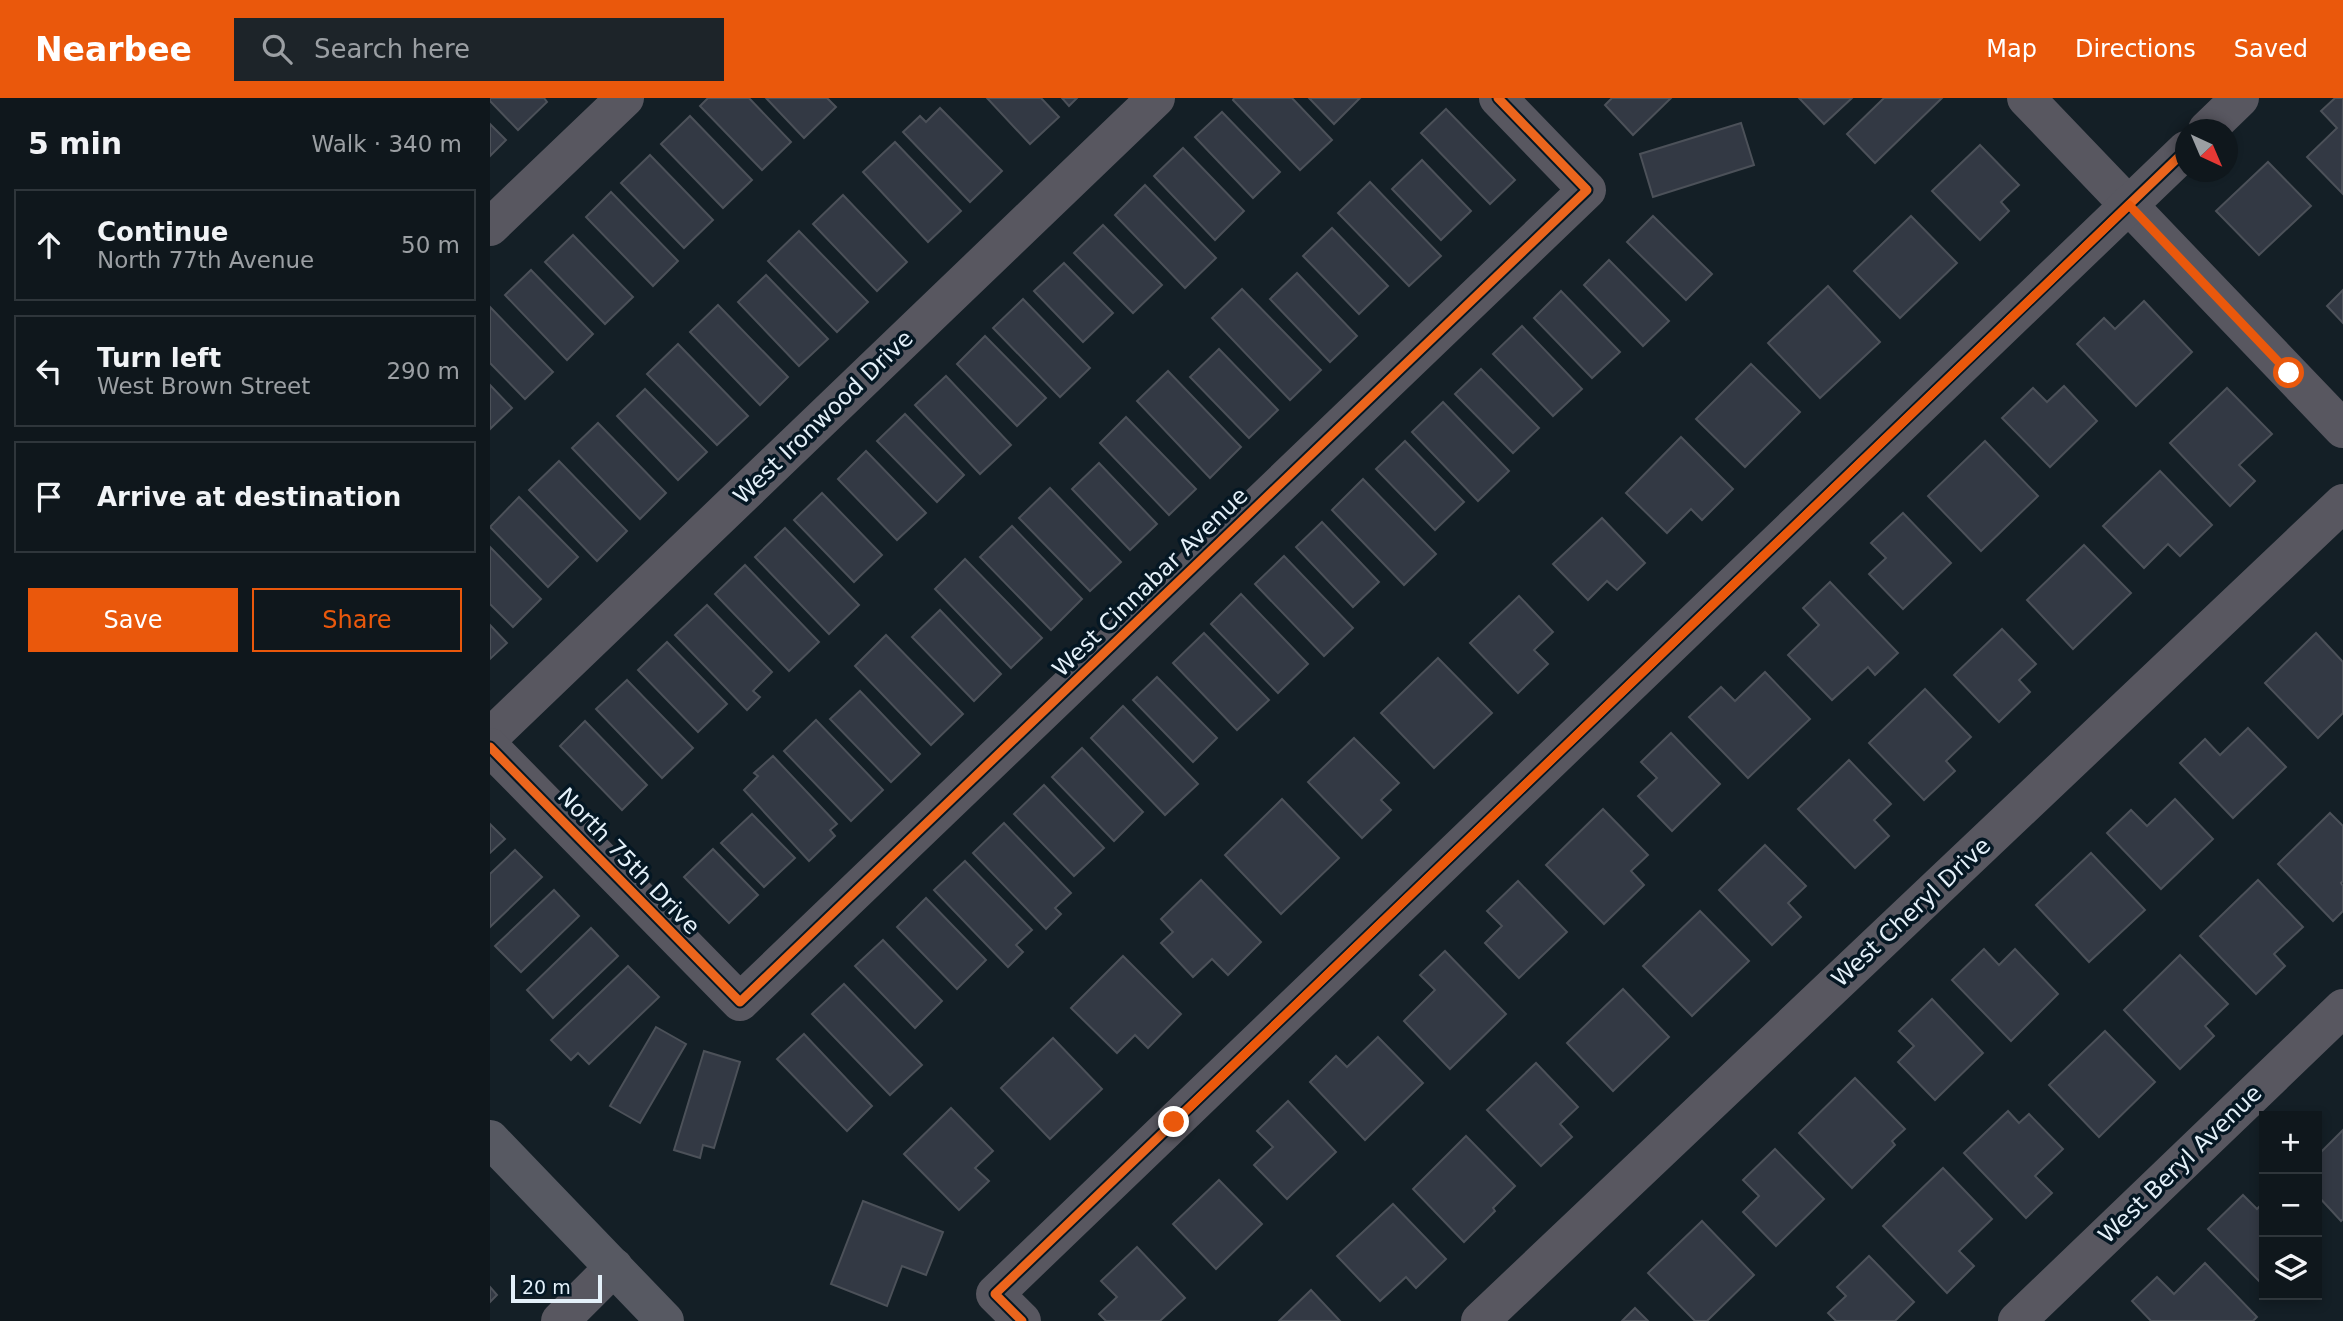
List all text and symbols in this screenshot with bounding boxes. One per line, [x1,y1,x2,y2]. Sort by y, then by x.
search box [234,18,724,81]
text: Nearbee [35,30,192,69]
icon: search [258,30,296,68]
text: Search here [314,34,470,64]
text: Map [1986,35,2037,63]
text: Directions [2075,35,2196,63]
text: Saved [2234,35,2308,63]
north arrow [2175,119,2238,182]
text: 5 min [28,126,122,161]
text: Walk · 340 m [311,131,462,157]
text: Continue [97,217,228,247]
icon: ahead [30,226,68,264]
text: 50 m [401,232,460,258]
text: North 77th Avenue [97,247,314,273]
street label: West Ironwood Drive [728,325,918,509]
text: Turn left [97,343,221,373]
icon: left [30,352,68,390]
route start [2273,357,2304,388]
text: 290 m [386,358,460,384]
text: West Brown Street [97,373,310,399]
icon: arrive [30,478,68,516]
text: Arrive at destination [97,482,401,512]
street label: West Cinnabar Avenue [1047,482,1253,682]
button: Save [28,588,238,652]
button: Share [252,588,462,652]
street label: North 75th Drive [553,783,705,939]
street label: West Cheryl Drive [1827,832,1995,992]
street label: West Beryl Avenue [2093,1080,2267,1248]
route end [1158,1106,1189,1137]
map controls [2259,1111,2322,1300]
button: + [2259,1111,2322,1174]
button: − [2259,1174,2322,1237]
button: layers [2259,1237,2322,1300]
scale bar [511,1272,602,1304]
text: 20 m [522,1276,571,1298]

